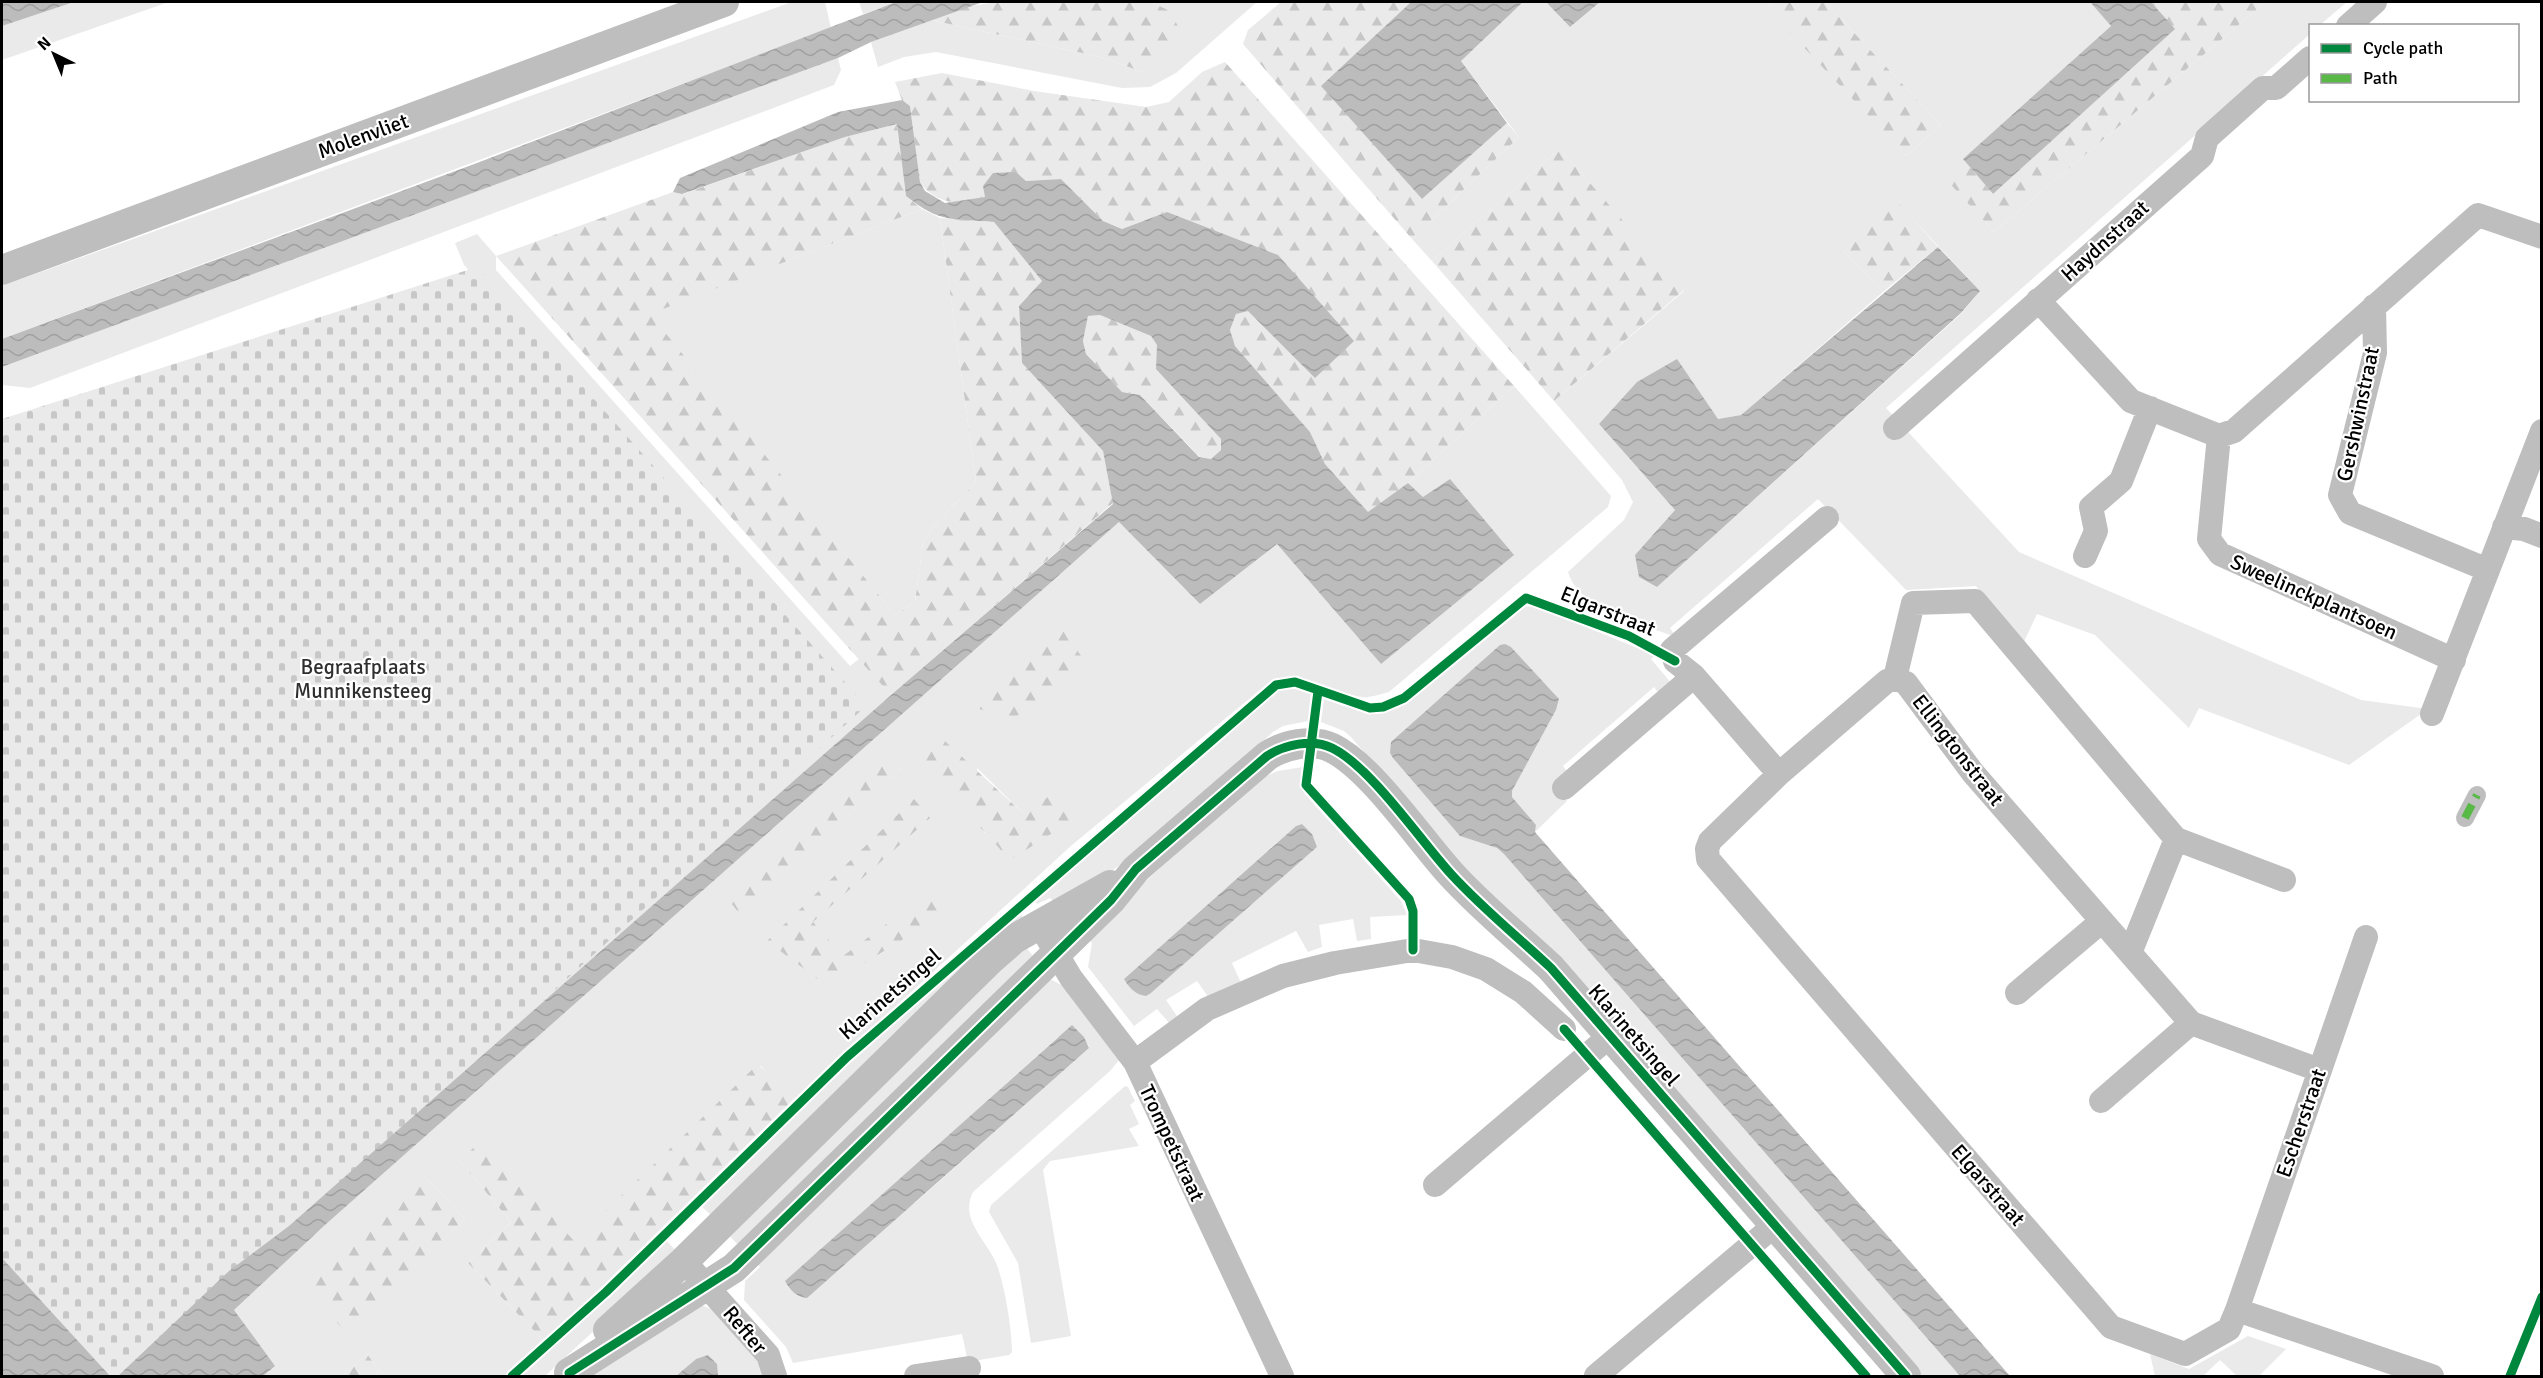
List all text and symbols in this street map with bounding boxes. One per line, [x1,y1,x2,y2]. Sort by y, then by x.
north arrow [24,24,84,84]
legend [2309,24,2519,102]
text: N [34,33,55,55]
text: Cycle path [2363,37,2443,59]
text: Path [2363,67,2398,89]
street label: Molenvliet [314,108,412,164]
street label: Haydnstraat [2056,195,2154,287]
street label: Gershwinstraat [2331,344,2385,484]
street label: Sweelinckplantsoen [2227,549,2401,645]
street label: Elgarstraat [1557,580,1659,642]
park label: Begraafplaats Munnikensteeg [294,654,432,704]
street label: Ellingtonstraat [1906,689,2010,811]
street label: Klarinetsingel [834,943,946,1045]
street label: Klarinetsingel [1583,979,1685,1091]
street label: Escherstraat [2270,1065,2332,1181]
street label: Trompetstraat [1134,1080,1210,1206]
street label: Elgarstraat [1945,1139,2031,1231]
street label: Refter [717,1301,773,1359]

